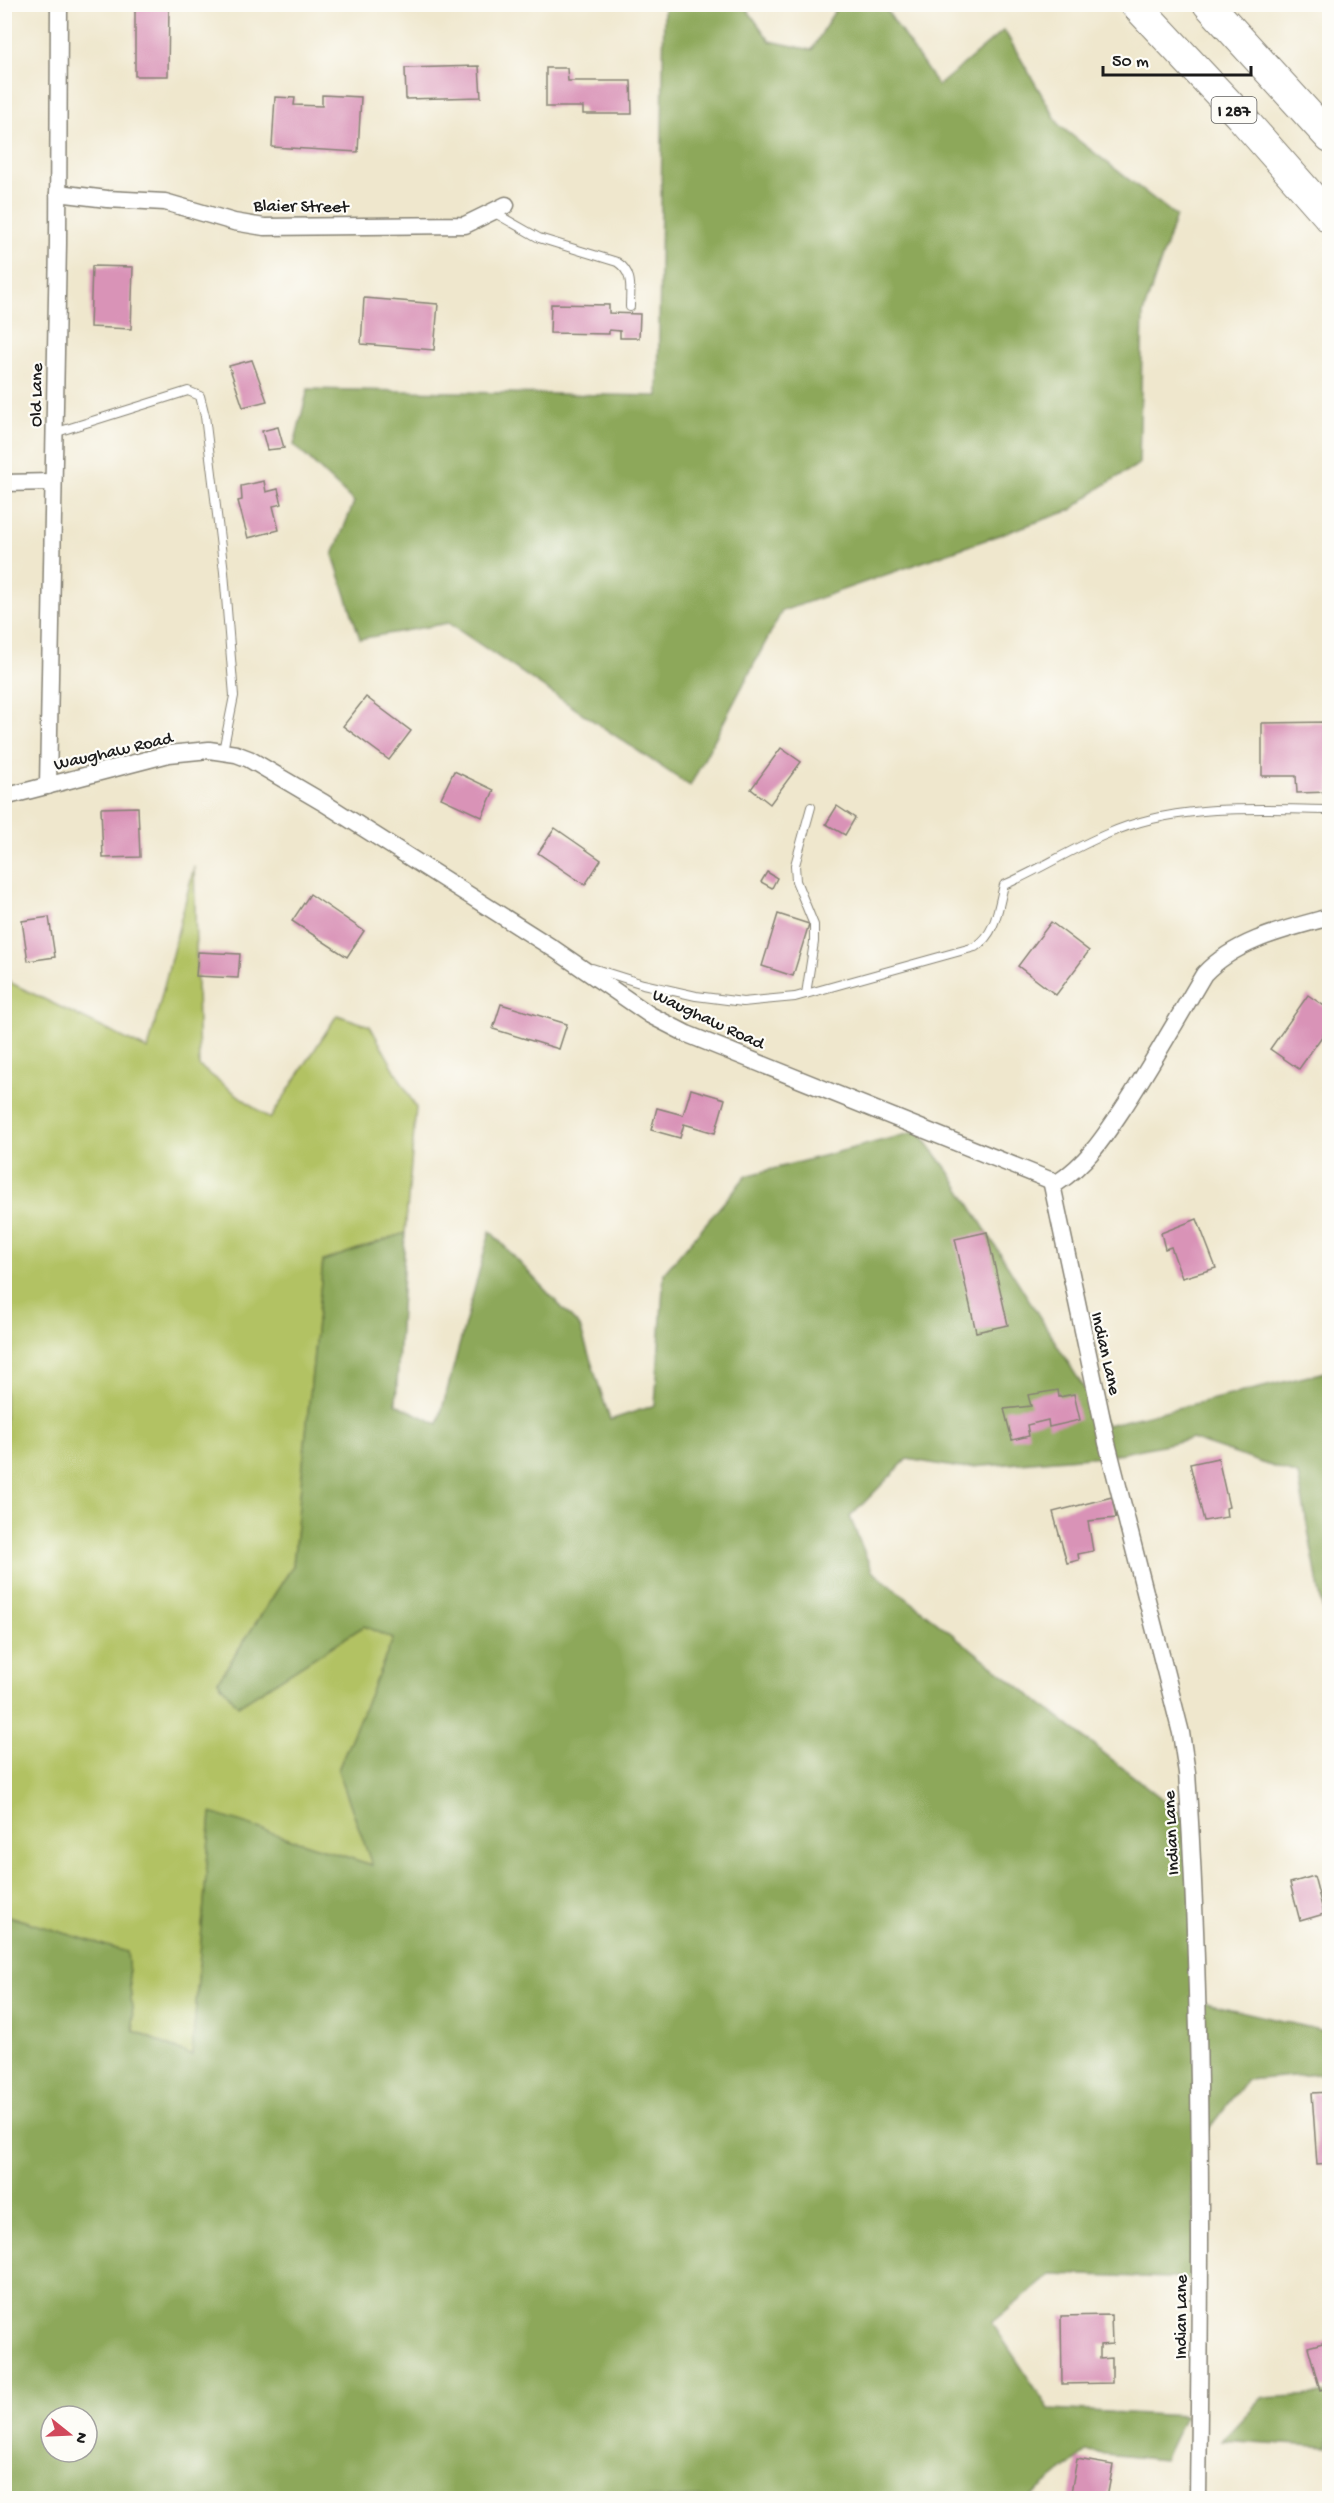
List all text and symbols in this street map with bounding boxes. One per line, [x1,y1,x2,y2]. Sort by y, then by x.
scale bar [1103,39,1252,77]
text: 50 m [1112,52,1149,73]
road number: I 287 [1212,97,1256,123]
street label: Blaier Street [252,196,350,219]
street label: Old Lane [26,362,49,427]
street label: Waughaw Road [52,728,176,776]
street label: Waughaw Road [649,985,769,1056]
street label: Indian Lane [1085,1310,1124,1398]
street label: Indian Lane [1160,1789,1185,1876]
street label: Indian Lane [1172,2274,1193,2359]
north arrow [39,2404,99,2464]
text: N [69,2430,91,2446]

